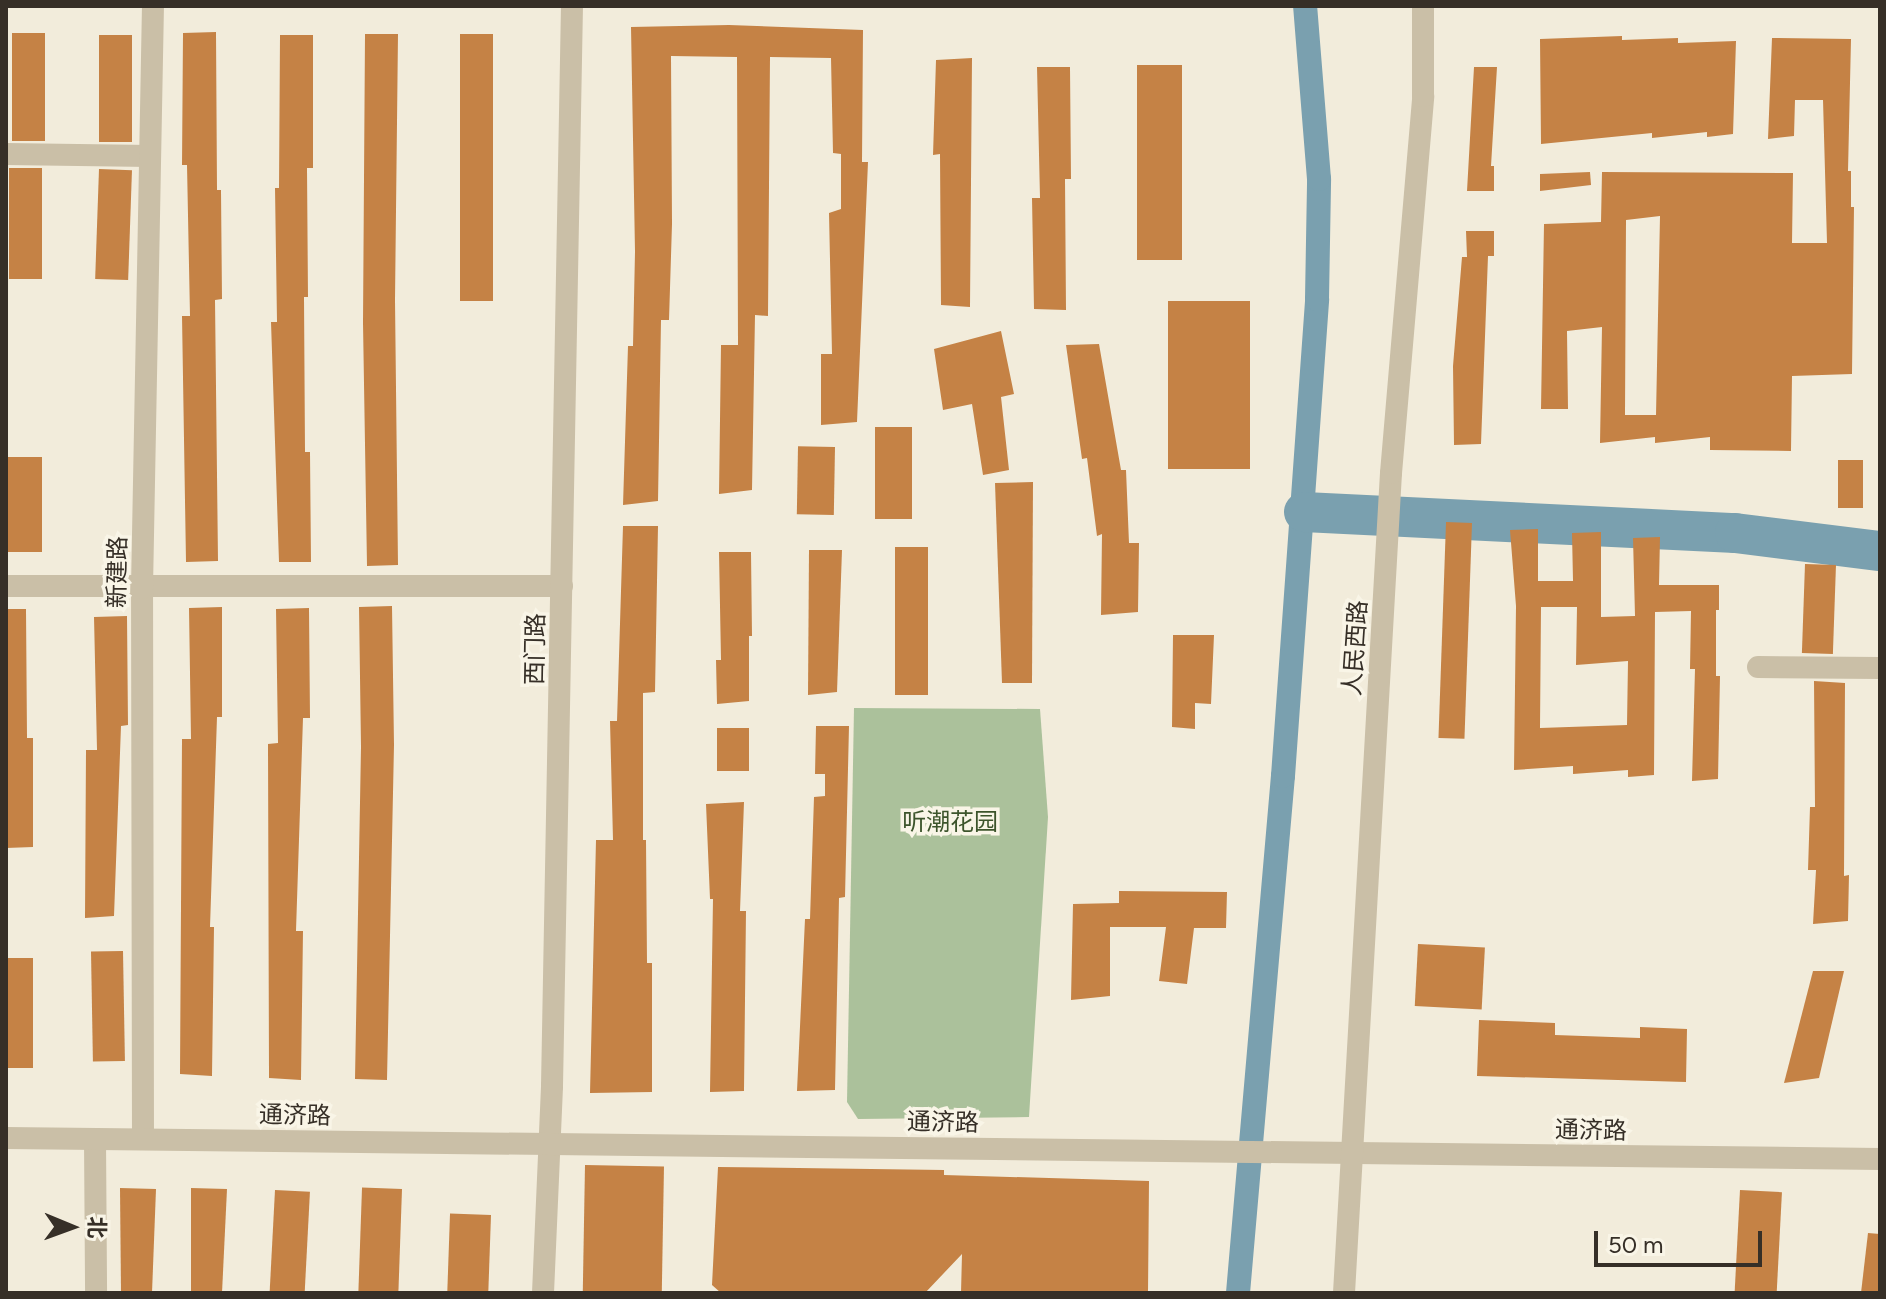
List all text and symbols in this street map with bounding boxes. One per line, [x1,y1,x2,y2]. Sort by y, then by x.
street label: 新建路 [102,536,132,608]
street label: 人民西路 [1337,599,1373,697]
street label: 西门路 [520,613,550,685]
park label: 听潮花园 [902,808,998,836]
street label: 通济路 [259,1100,331,1130]
street label: 通济路 [907,1107,979,1137]
street label: 通济路 [1555,1115,1627,1145]
north arrow [32,1187,112,1267]
scale bar [1598,1215,1766,1265]
text: 北 [83,1216,110,1239]
text: 50 m [1608,1230,1664,1259]

